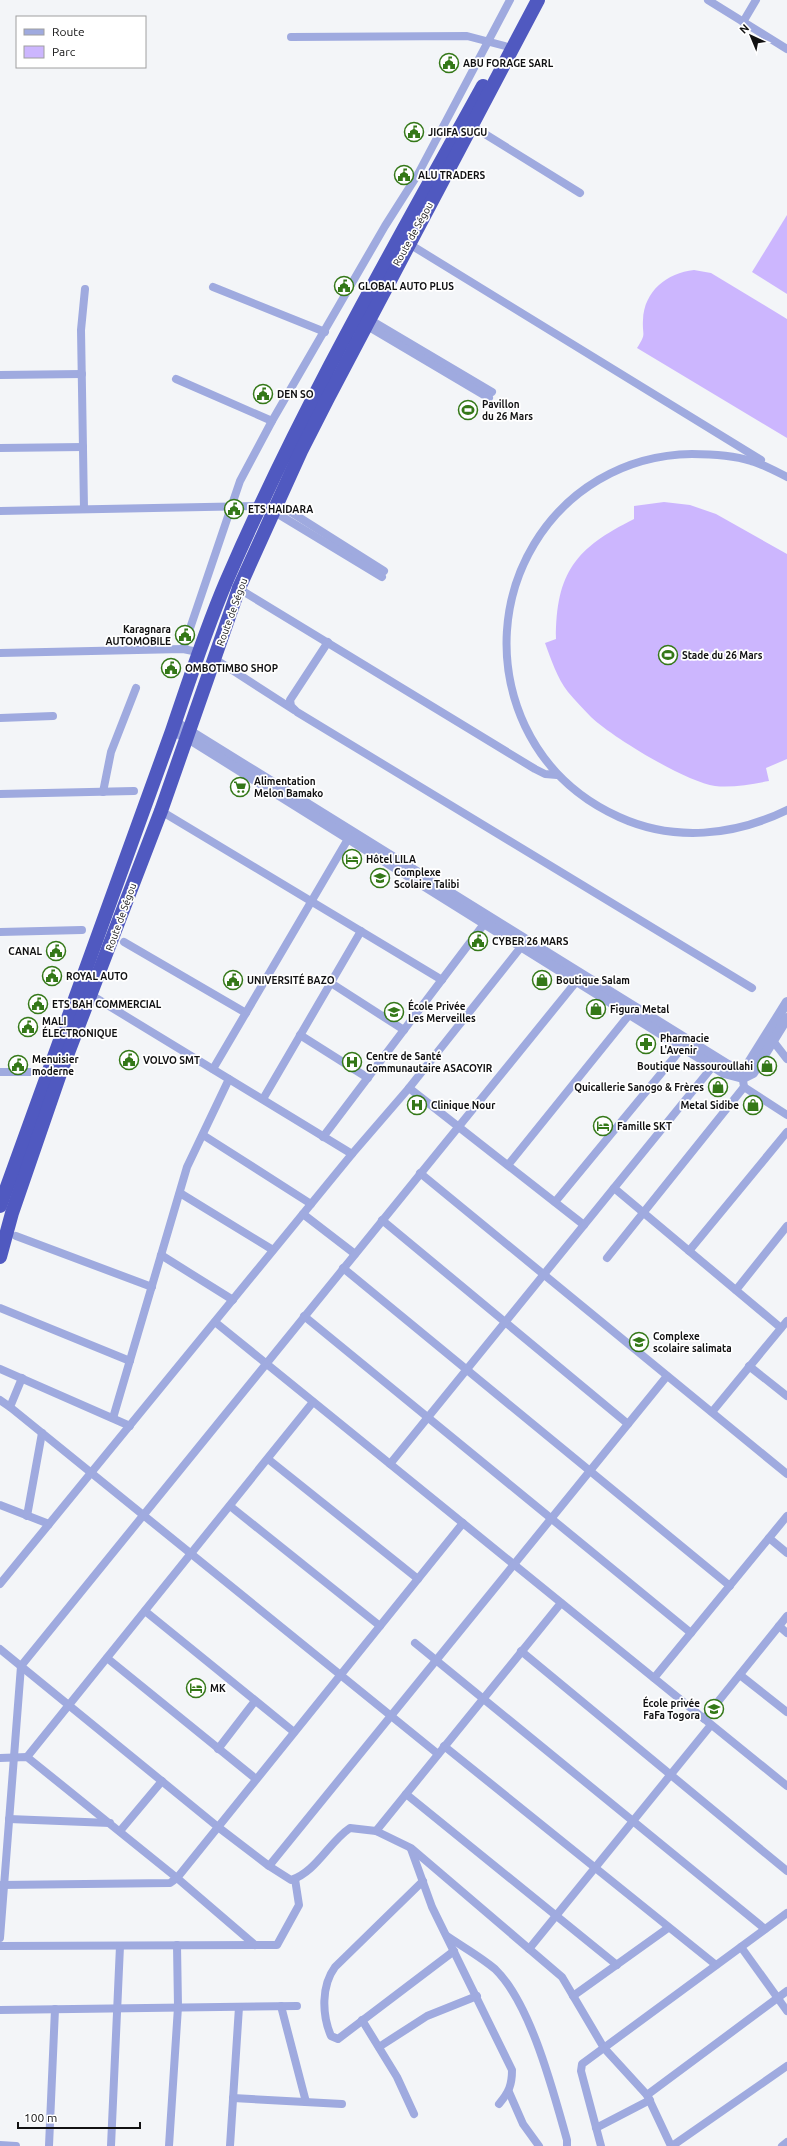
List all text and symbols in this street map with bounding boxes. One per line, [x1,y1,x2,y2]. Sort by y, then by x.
legend [16,16,146,68]
north arrow [731,16,771,56]
text: N [737,22,751,36]
text: Route [52,25,85,38]
text: Parc [52,45,76,58]
public building icon: ABU FORAGE SARL [438,52,460,74]
place label: ABU FORAGE SARL [463,58,554,69]
public building icon: JIGIFA SUGU [403,121,425,143]
place label: JIGIFA SUGU [428,127,487,138]
public building icon: ALU TRADERS [393,164,415,186]
place label: ALU TRADERS [418,170,486,181]
street label: Route de Ségou [391,200,435,268]
public building icon: GLOBAL AUTO PLUS [333,275,355,297]
place label: GLOBAL AUTO PLUS [358,281,454,292]
public building icon: DEN SO [252,383,274,405]
place label: DEN SO [277,389,314,400]
sports icon: Pavillon du 26 Mars [457,399,479,421]
place label: Pavillon du 26 Mars [482,399,533,422]
public building icon: ETS HAIDARA [223,498,245,520]
place label: ETS HAIDARA [248,504,313,515]
street label: Route de Ségou [215,577,249,647]
place label: Karagnara AUTOMOBILE [106,624,171,647]
public building icon: Karagnara AUTOMOBILE [174,624,196,646]
sports icon: Stade du 26 Mars [657,644,679,666]
place label: Stade du 26 Mars [682,650,763,661]
public building icon: OMBOTIMBO SHOP [160,657,182,679]
place label: OMBOTIMBO SHOP [185,663,278,674]
supermarket icon: Alimentation Melon Bamako [229,776,251,798]
place label: Alimentation Melon Bamako [254,776,323,799]
hotel icon: Hôtel LILA [341,848,363,870]
place label: Hôtel LILA [366,854,416,865]
school or university icon: Complexe Scolaire Talibi [369,867,391,889]
place label: Complexe Scolaire Talibi [394,867,460,890]
street label: Route de Ségou [104,882,138,952]
public building icon: CYBER 26 MARS [467,930,489,952]
place label: CYBER 26 MARS [492,936,569,947]
public building icon: CANAL [45,940,67,962]
place label: CANAL [8,946,42,957]
public building icon: ROYAL AUTO [41,965,63,987]
public building icon: UNIVERSITÉ BAZO [222,969,244,991]
shop icon: Boutique Salam [531,969,553,991]
place label: ROYAL AUTO [66,971,128,982]
place label: UNIVERSITÉ BAZO [247,973,335,986]
place label: Boutique Salam [556,975,630,986]
public building icon: ETS BAH COMMERCIAL [27,993,49,1015]
shop icon: Figura Metal [585,998,607,1020]
place label: ETS BAH COMMERCIAL [52,999,162,1010]
place label: École Privée Les Merveilles [408,999,476,1024]
school or university icon: École Privée Les Merveilles [383,1001,405,1023]
place label: Figura Metal [610,1004,669,1015]
public building icon: MALI ÉLECTRONIQUE [17,1016,39,1038]
place label: MALI ÉLECTRONIQUE [42,1016,118,1039]
pharmacy icon: Pharmacie L'Avenir [635,1033,657,1055]
place label: Pharmacie L'Avenir [660,1033,709,1056]
public building icon: VOLVO SMT [118,1049,140,1071]
hospital icon: Centre de Santé Communautaire ASACOYIR [341,1051,363,1073]
place label: Centre de Santé Communautaire ASACOYIR [366,1051,493,1074]
public building icon: Menuisier moderne [7,1054,29,1076]
place label: Menuisier moderne [32,1054,79,1077]
place label: VOLVO SMT [143,1055,200,1066]
shop icon: Boutique Nassouroullahi [756,1055,778,1077]
place label: Boutique Nassouroullahi [637,1061,753,1072]
shop icon: Quicallerie Sanogo & Frères [707,1076,729,1098]
place label: Quicallerie Sanogo & Frères [574,1082,704,1093]
hospital icon: Clinique Nour [406,1094,428,1116]
shop icon: Metal Sidibe [742,1094,764,1116]
place label: Clinique Nour [431,1100,496,1111]
place label: Metal Sidibe [680,1100,739,1111]
hotel icon: Famille SKT [592,1115,614,1137]
place label: Famille SKT [617,1121,672,1132]
school or university icon: Complexe scolaire salimata [628,1331,650,1353]
place label: Complexe scolaire salimata [653,1331,732,1354]
hotel icon: MK [185,1677,207,1699]
place label: MK [210,1683,226,1694]
place label: École privée FaFa Togora [643,1696,700,1721]
school or university icon: École privée FaFa Togora [703,1698,725,1720]
scale bar [18,2104,140,2130]
text: 100 m [24,2111,57,2124]

